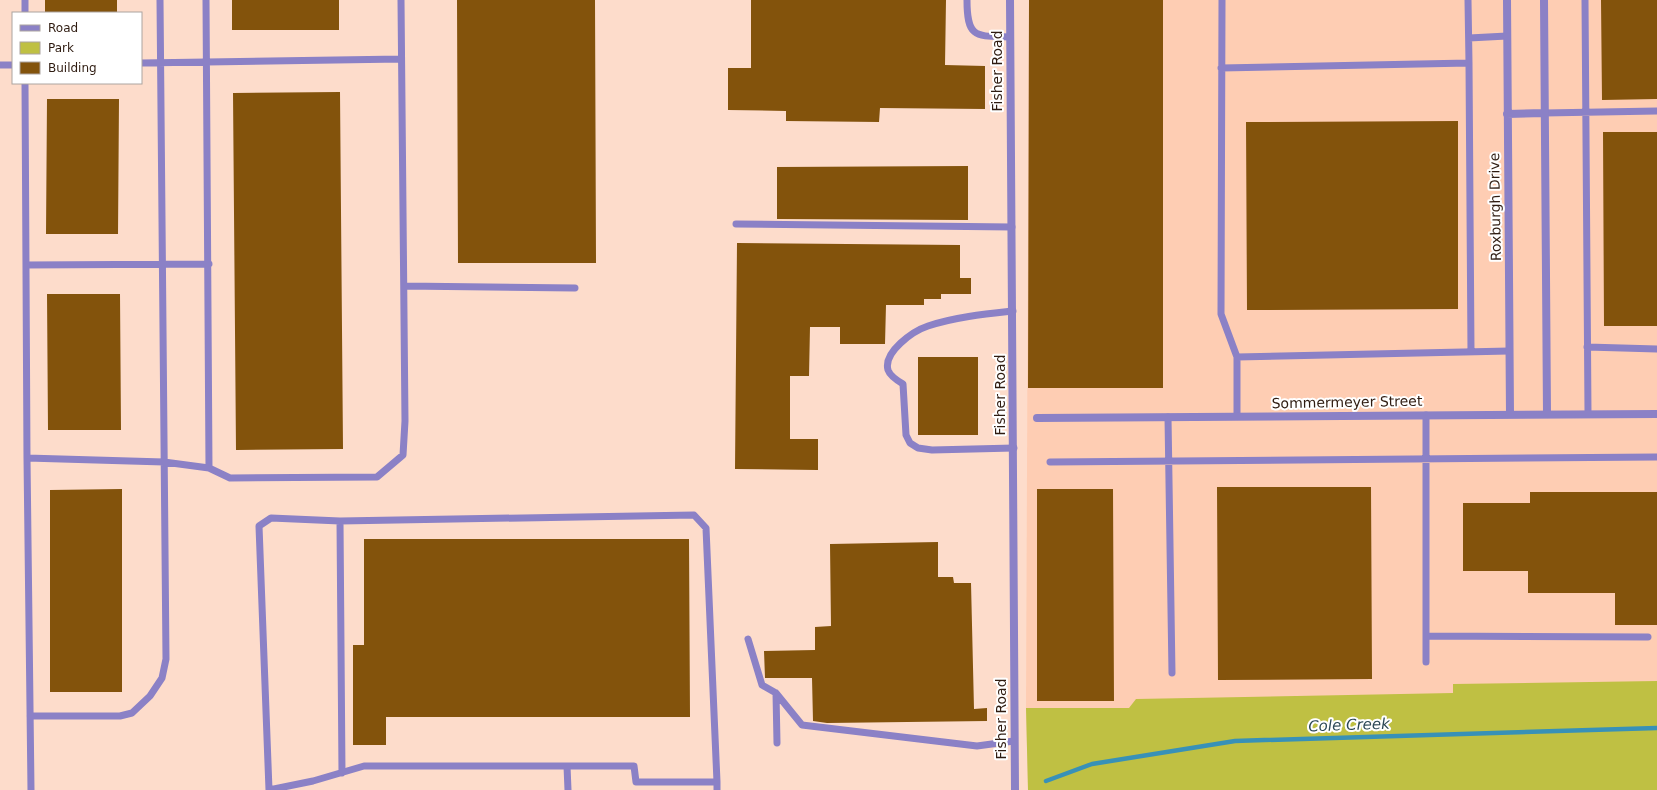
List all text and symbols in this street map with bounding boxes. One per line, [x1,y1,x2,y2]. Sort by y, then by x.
legend [12,12,142,84]
text: Road [48,21,78,35]
street label: Fisher Road [989,30,1005,112]
text: Park [48,41,74,55]
text: Building [48,61,97,75]
street label: Roxburgh Drive [1486,153,1504,261]
street label: Fisher Road [992,354,1008,436]
street label: Sommermeyer Street [1271,393,1423,411]
street label: Fisher Road [993,678,1009,760]
water label: Cole Creek [1308,715,1391,735]

